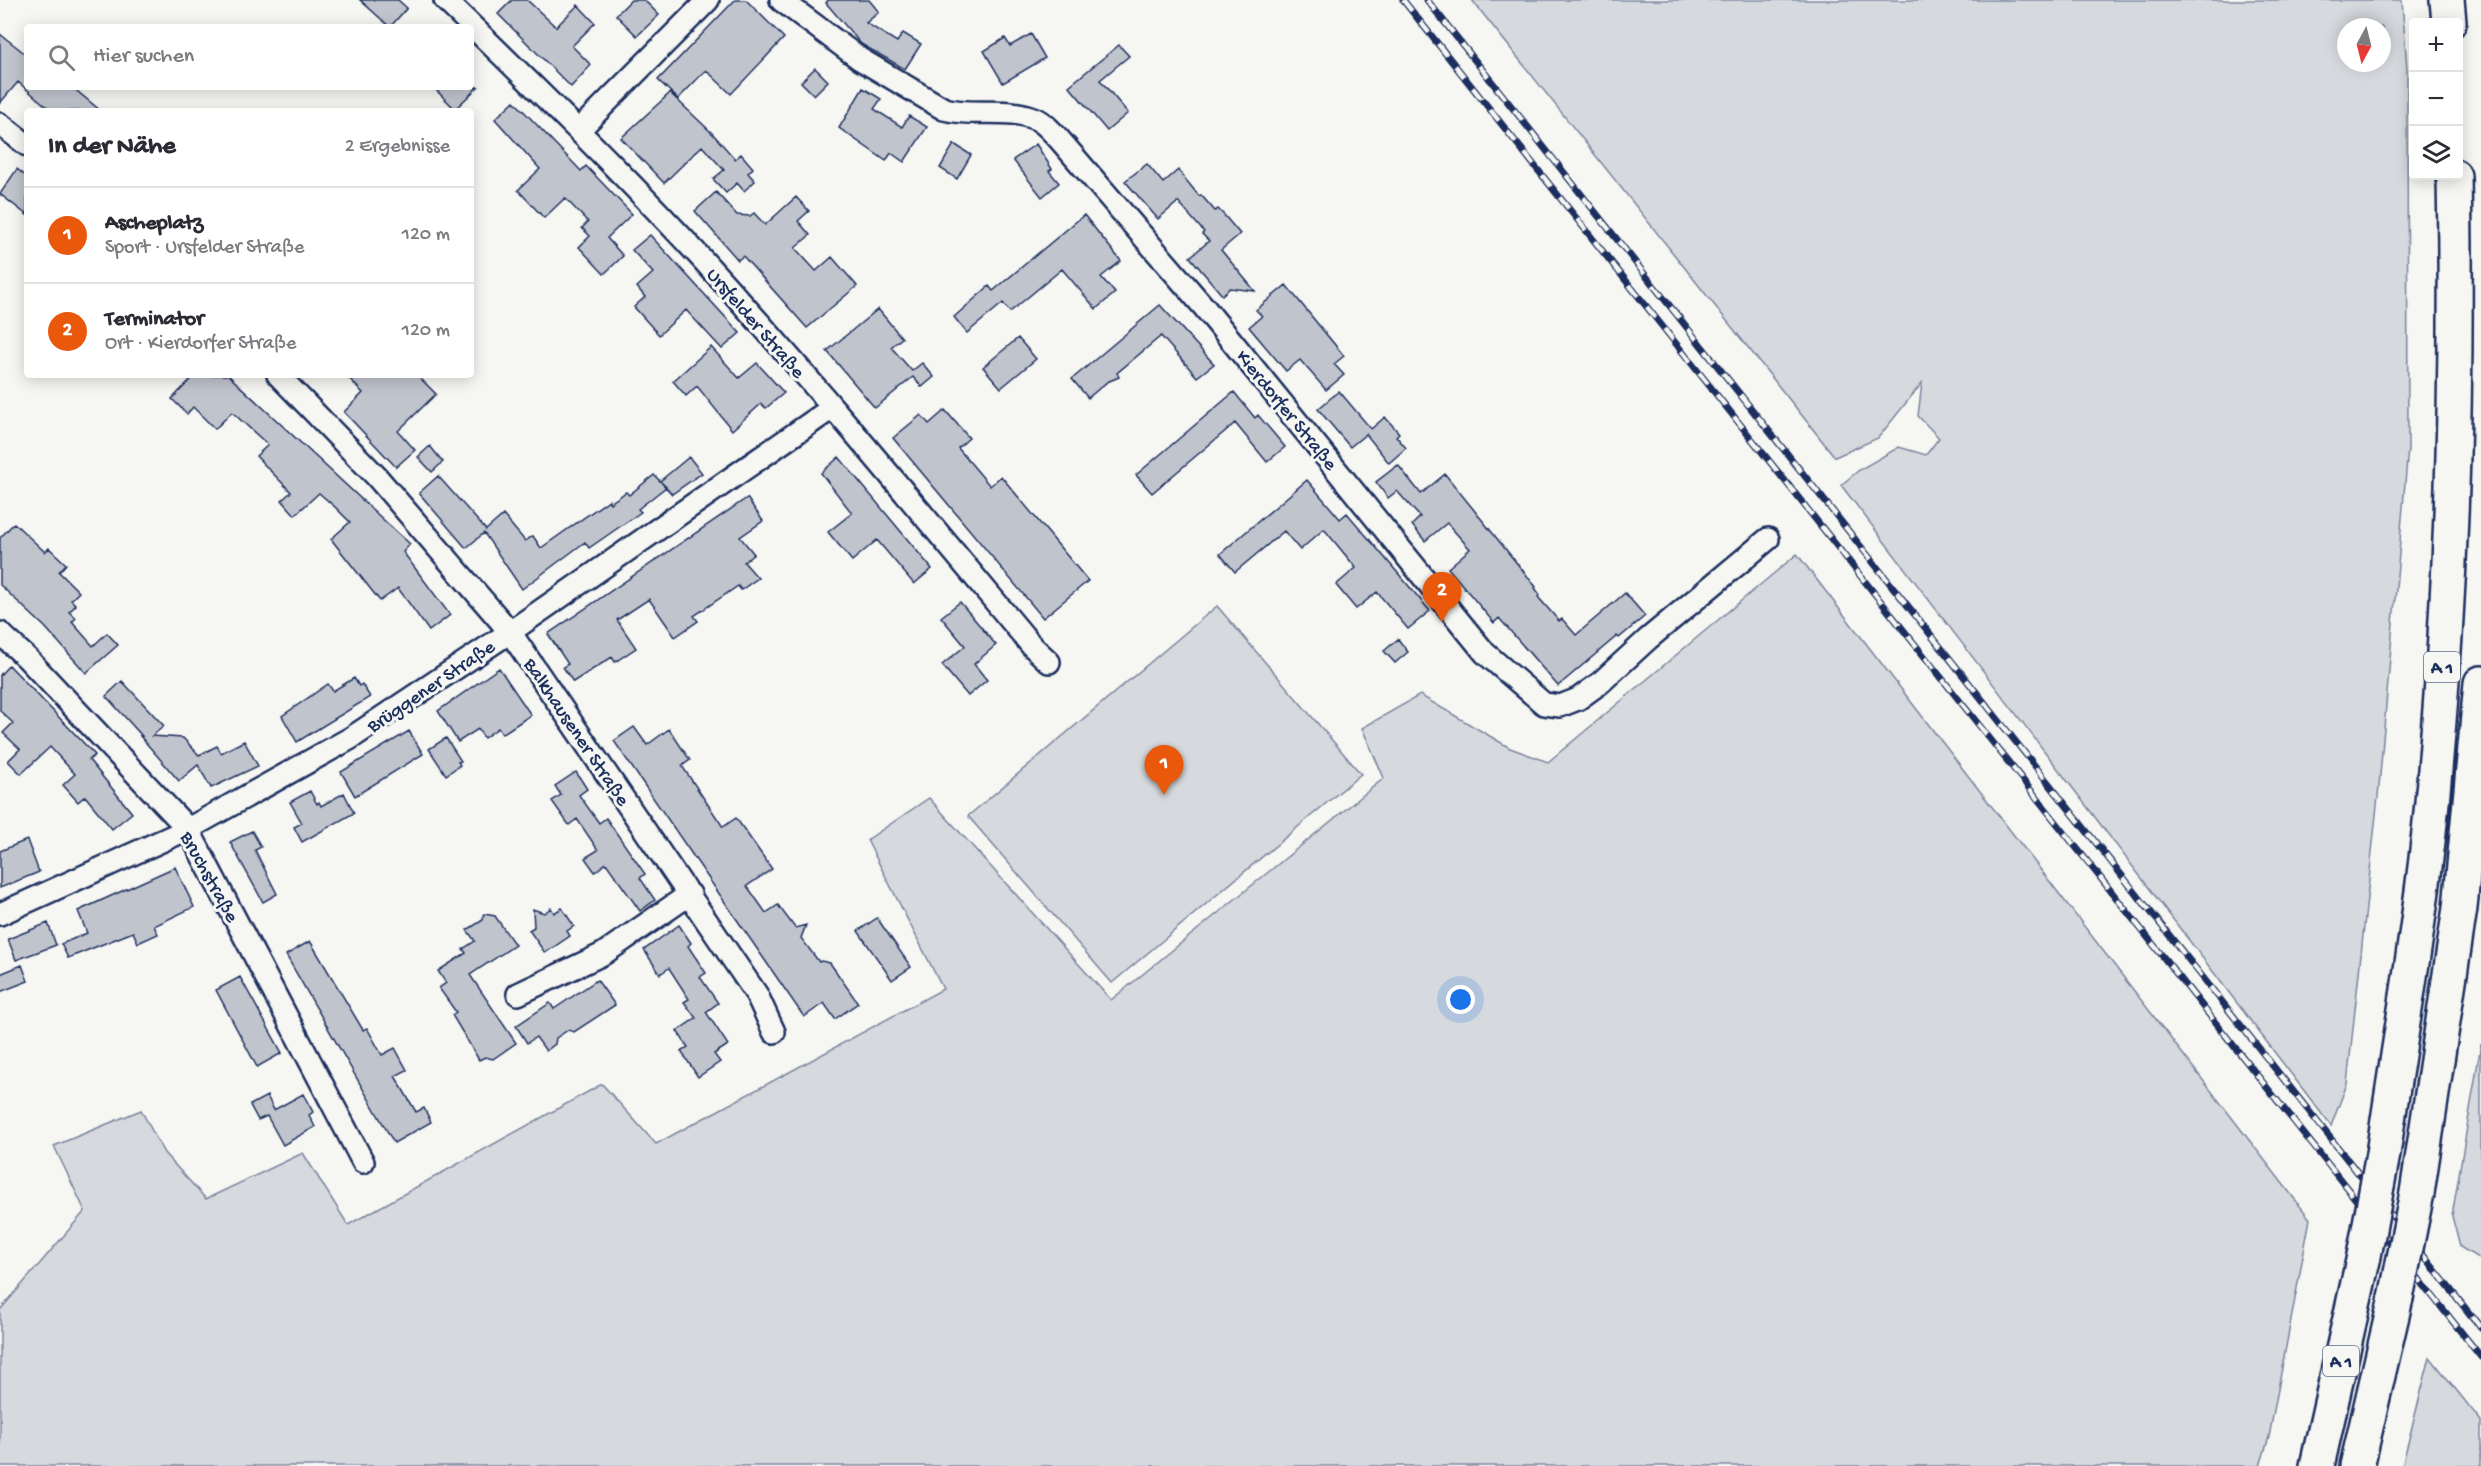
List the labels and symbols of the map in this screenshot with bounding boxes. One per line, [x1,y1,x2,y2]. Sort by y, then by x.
north arrow [2337,18,2391,72]
street label: Ursfelder Straße [700,264,809,385]
street label: Kierdorfer Straße [1230,346,1341,477]
pin: 2 [1422,572,1462,622]
street label: Brüggener Straße [363,636,501,740]
road number: A 1 [2424,652,2460,682]
street label: Balkhausener Straße [517,654,633,812]
pin: 1 [1144,746,1184,795]
street label: Bruchstraße [173,827,243,928]
your location [1446,985,1475,1014]
road number: A 1 [2323,1346,2359,1376]

